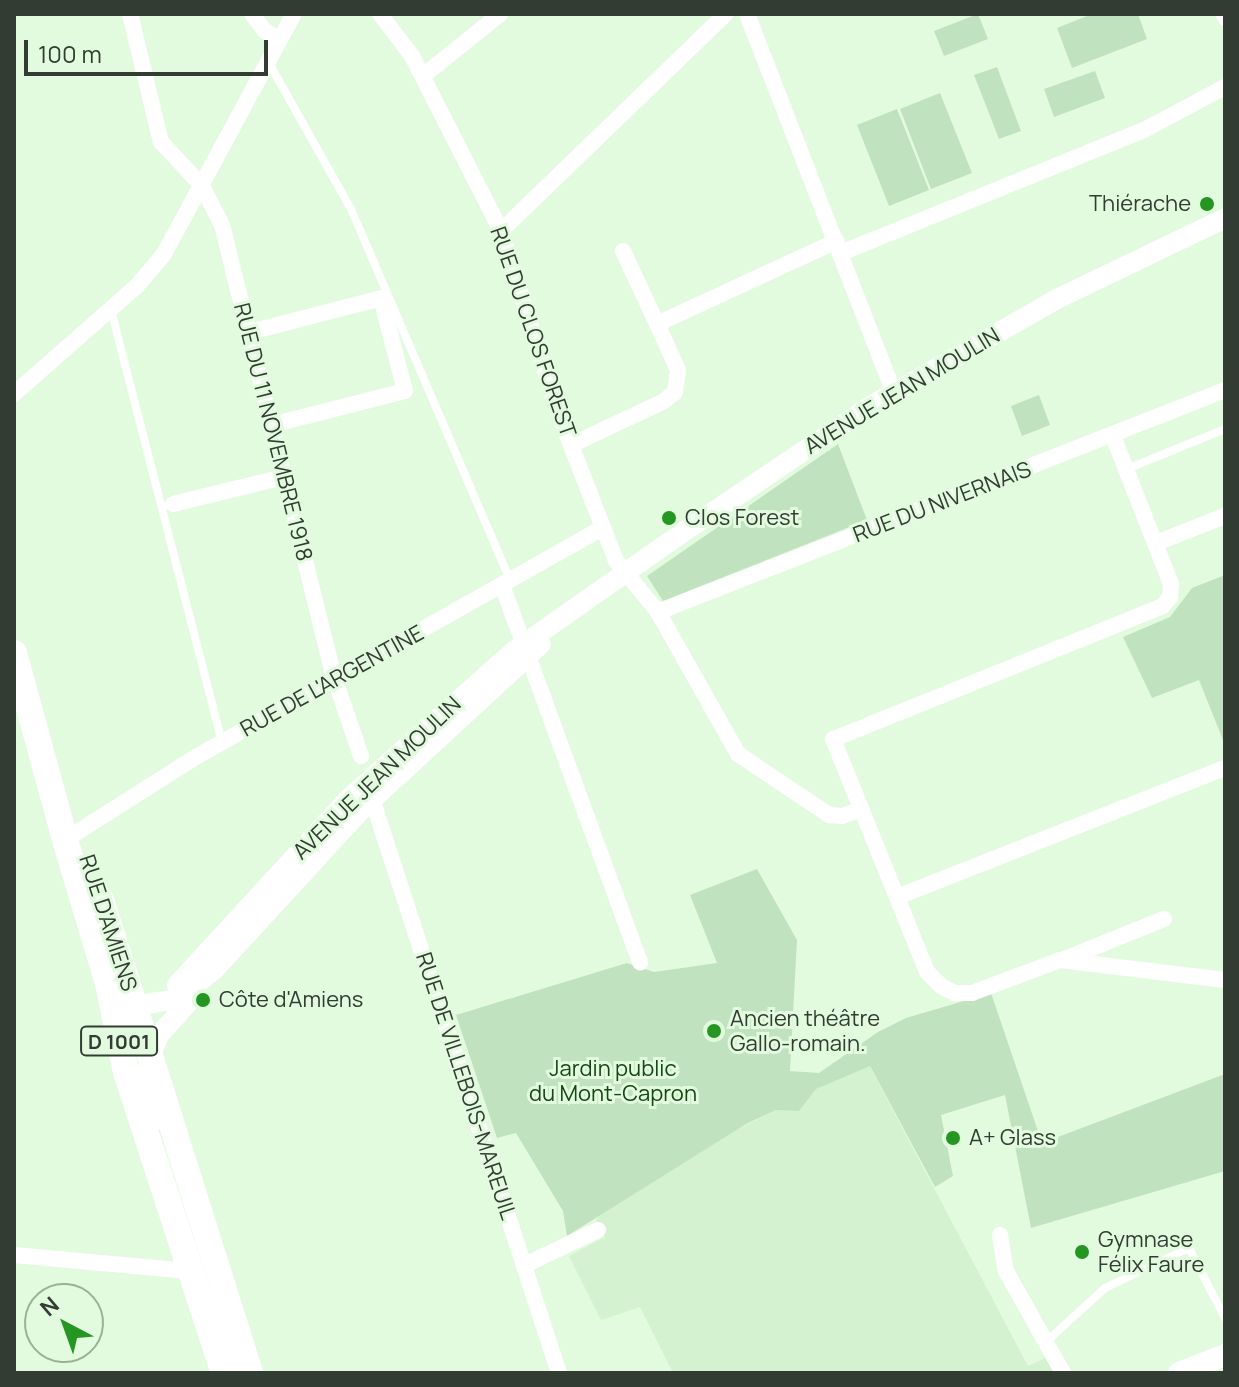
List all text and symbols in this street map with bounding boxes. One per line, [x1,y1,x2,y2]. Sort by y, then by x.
scale bar [28,24,272,74]
text: 100 m [38,37,102,70]
place label: Thiérache [1089,191,1191,217]
marker: Thiérache [1198,195,1216,213]
street label: RUE DU CLOS FOREST [485,223,581,441]
street label: RUE DU 11 NOVEMBRE 1918 [228,300,318,564]
street label: AVENUE JEAN MOULIN [800,322,1004,460]
street label: RUE DU NIVERNAIS [849,456,1035,548]
place label: Clos Forest [685,505,799,531]
marker: Clos Forest [660,509,678,527]
street label: RUE DE L'ARGENTINE [236,620,428,742]
street label: AVENUE JEAN MOULIN [288,691,466,865]
street label: RUE D'AMIENS [74,851,142,995]
street label: RUE DE VILLEBOIS-MAREUIL [410,949,522,1223]
place label: Côte d'Amiens [219,987,363,1013]
marker: Côte d'Amiens [194,991,212,1009]
place label: Ancien théâtre Gallo-romain. [730,1005,880,1056]
marker: Ancien théâtre Gallo-romain. [705,1022,723,1040]
road number: D 1001 [79,1025,159,1057]
park label: Jardin public du Mont-Capron [529,1055,697,1106]
place label: A+ Glass [969,1125,1056,1151]
marker: A+ Glass [944,1129,962,1147]
place label: Gymnase Félix Faure [1098,1226,1204,1278]
marker: Gymnase Félix Faure [1073,1243,1091,1261]
north arrow [24,1283,104,1363]
text: N [34,1290,65,1323]

